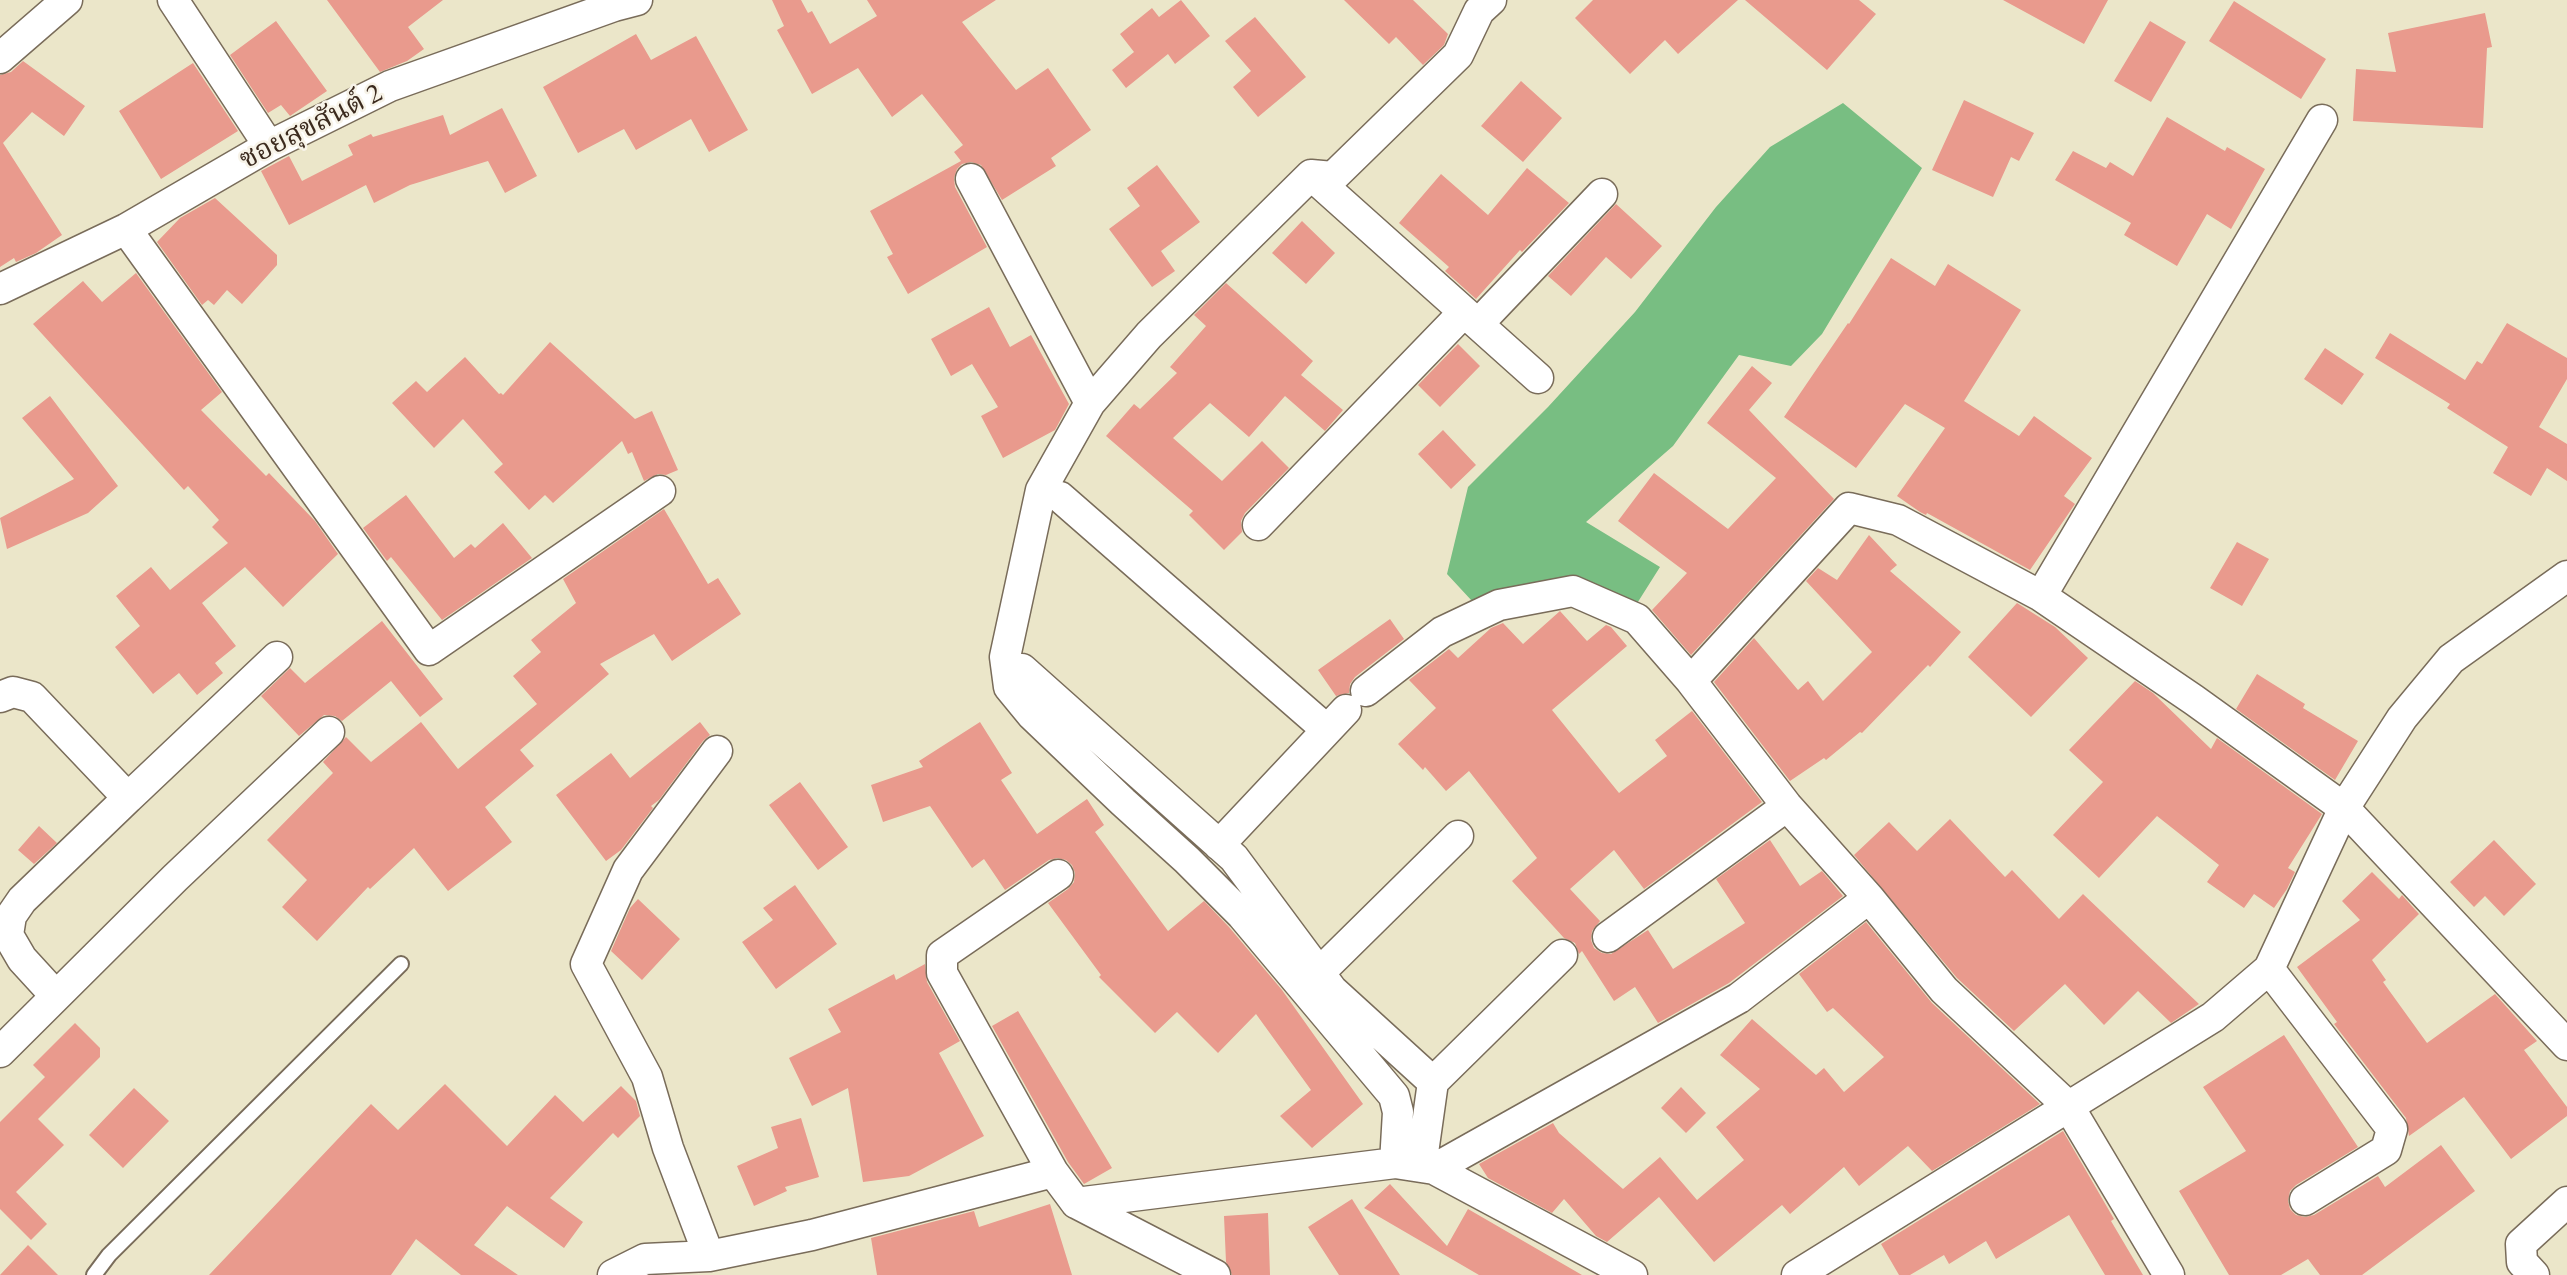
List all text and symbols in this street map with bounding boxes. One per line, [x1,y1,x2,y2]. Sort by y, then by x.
street label: ซอยสุขสันต์ 2 [234,77,388,177]

